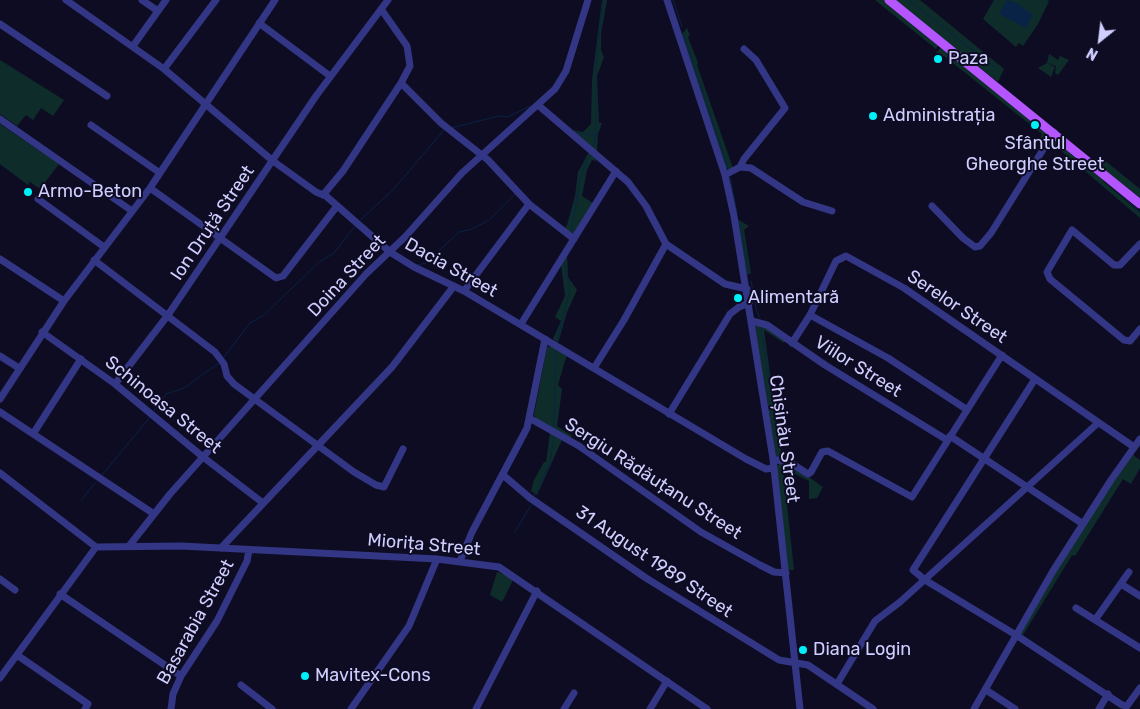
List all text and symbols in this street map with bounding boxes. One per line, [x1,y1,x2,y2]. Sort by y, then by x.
north arrow [1075,15,1125,65]
text: N [1084,44,1101,63]
place label: Paza [948,48,988,70]
marker: Paza [932,53,944,65]
place label: Administrația [883,105,995,127]
marker: Administrația [867,110,879,122]
marker: Sfântul Gheorghe Street [1029,119,1041,131]
place label: Sfântul Gheorghe Street [966,133,1104,176]
street label: Ion Druță Street [167,161,259,285]
place label: Armo-Beton [38,181,142,203]
marker: Armo-Beton [22,186,34,198]
street label: Doina Street [304,230,390,322]
street label: Dacia Street [401,234,501,302]
street label: Serelor Street [903,266,1011,348]
place label: Alimentară [748,287,839,309]
marker: Alimentară [732,292,744,304]
street label: Viilor Street [811,332,905,402]
street label: Schinoasa Street [101,352,225,458]
street label: Chișinău Street [764,374,804,504]
street label: Sergiu Rădăuțanu Street [560,414,746,544]
street label: 31 August 1989 Street [571,501,737,623]
street label: Miorița Street [366,529,482,561]
street label: Basarabia Street [153,556,239,688]
place label: Diana Login [813,639,911,661]
marker: Diana Login [797,644,809,656]
place label: Mavitex-Cons [315,665,431,687]
marker: Mavitex-Cons [299,670,311,682]

